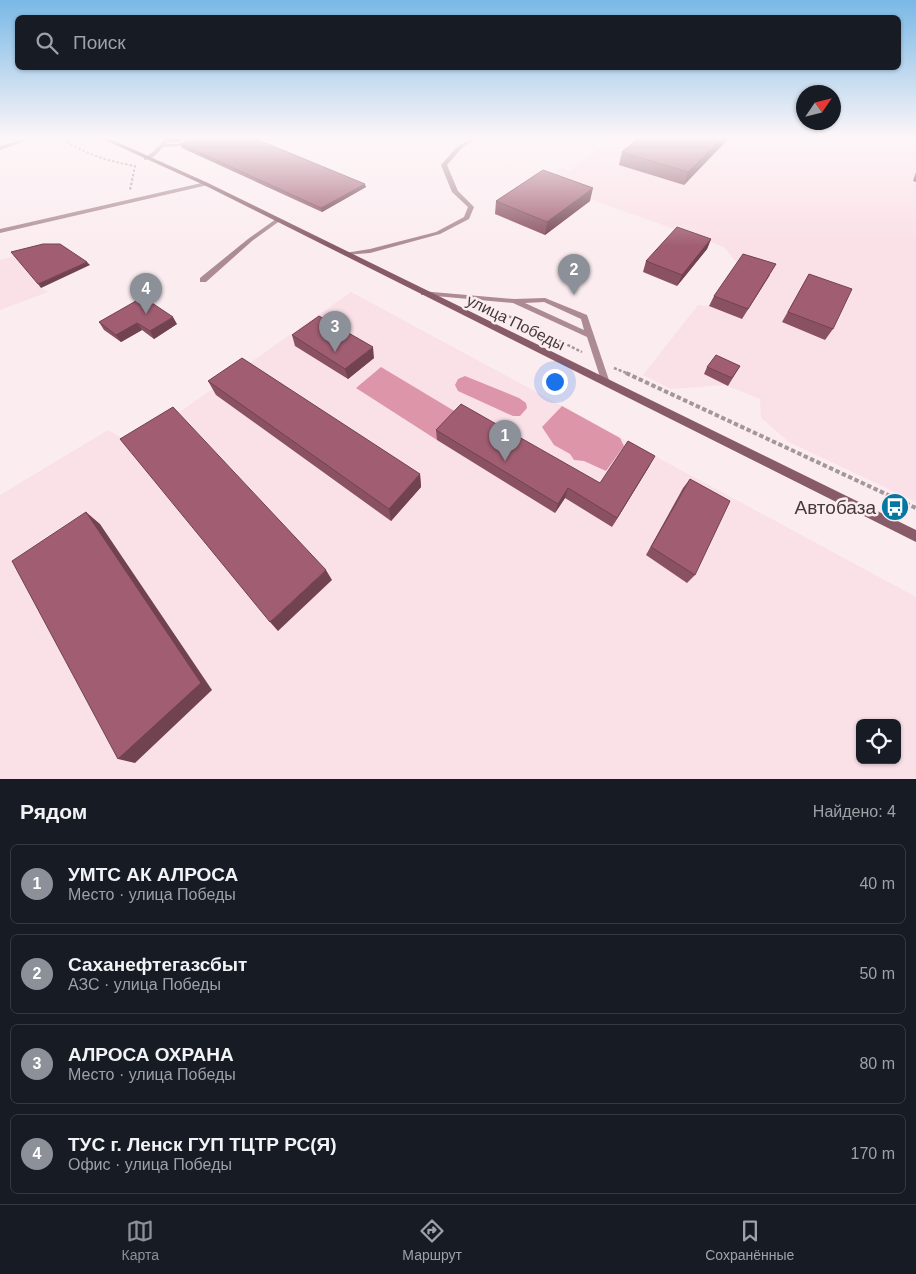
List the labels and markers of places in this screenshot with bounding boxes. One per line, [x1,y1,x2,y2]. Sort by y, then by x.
pin: 2 [558,254,590,295]
pin: 4 [130,273,162,314]
pin: 3 [319,311,351,352]
pin: 1 [489,420,521,461]
bus stop icon: Автобаза [880,492,910,522]
place label: Автобаза [795,497,876,518]

